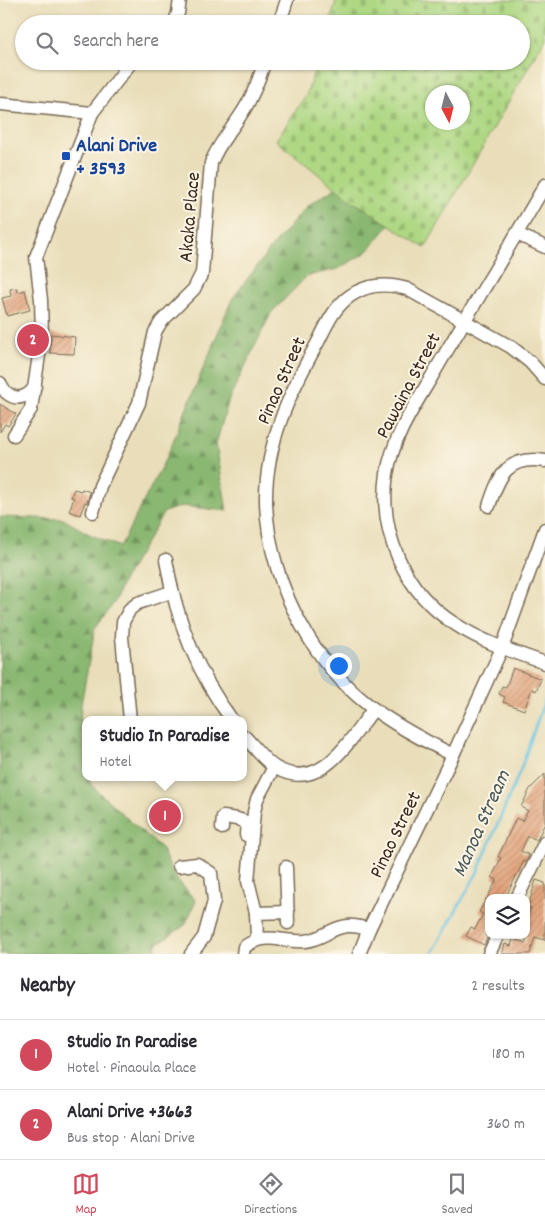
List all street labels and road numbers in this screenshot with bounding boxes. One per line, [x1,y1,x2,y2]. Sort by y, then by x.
street label: Akaka Place [173,171,209,264]
street label: Pawaina Street [370,329,449,444]
street label: Pinao Street [251,333,315,430]
street label: Pinao Street [364,787,430,883]

